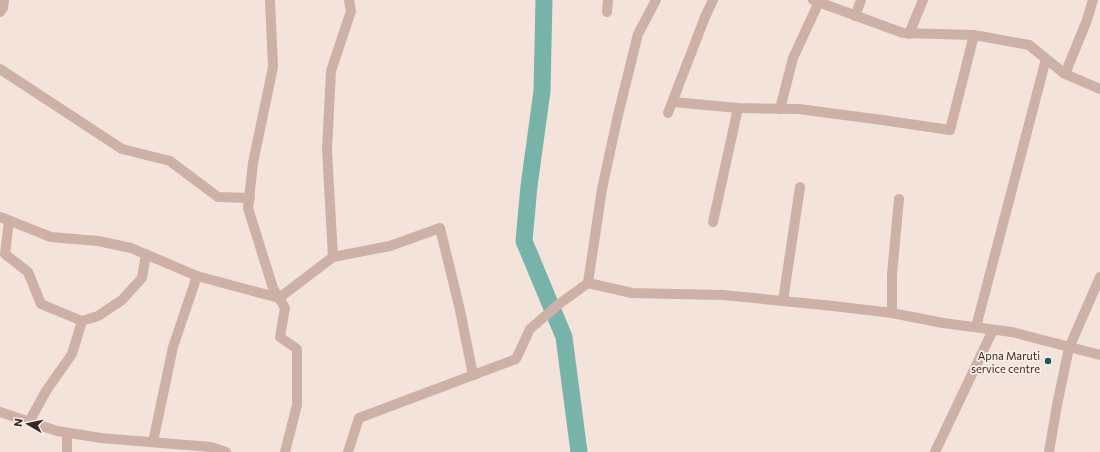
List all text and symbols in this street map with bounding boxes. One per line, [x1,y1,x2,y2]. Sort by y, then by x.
place label: Apna Maruti service centre [971,349,1040,375]
marker: Apna Maruti service centre [1043,356,1053,366]
north arrow [8,404,48,444]
text: N [11,417,25,427]

